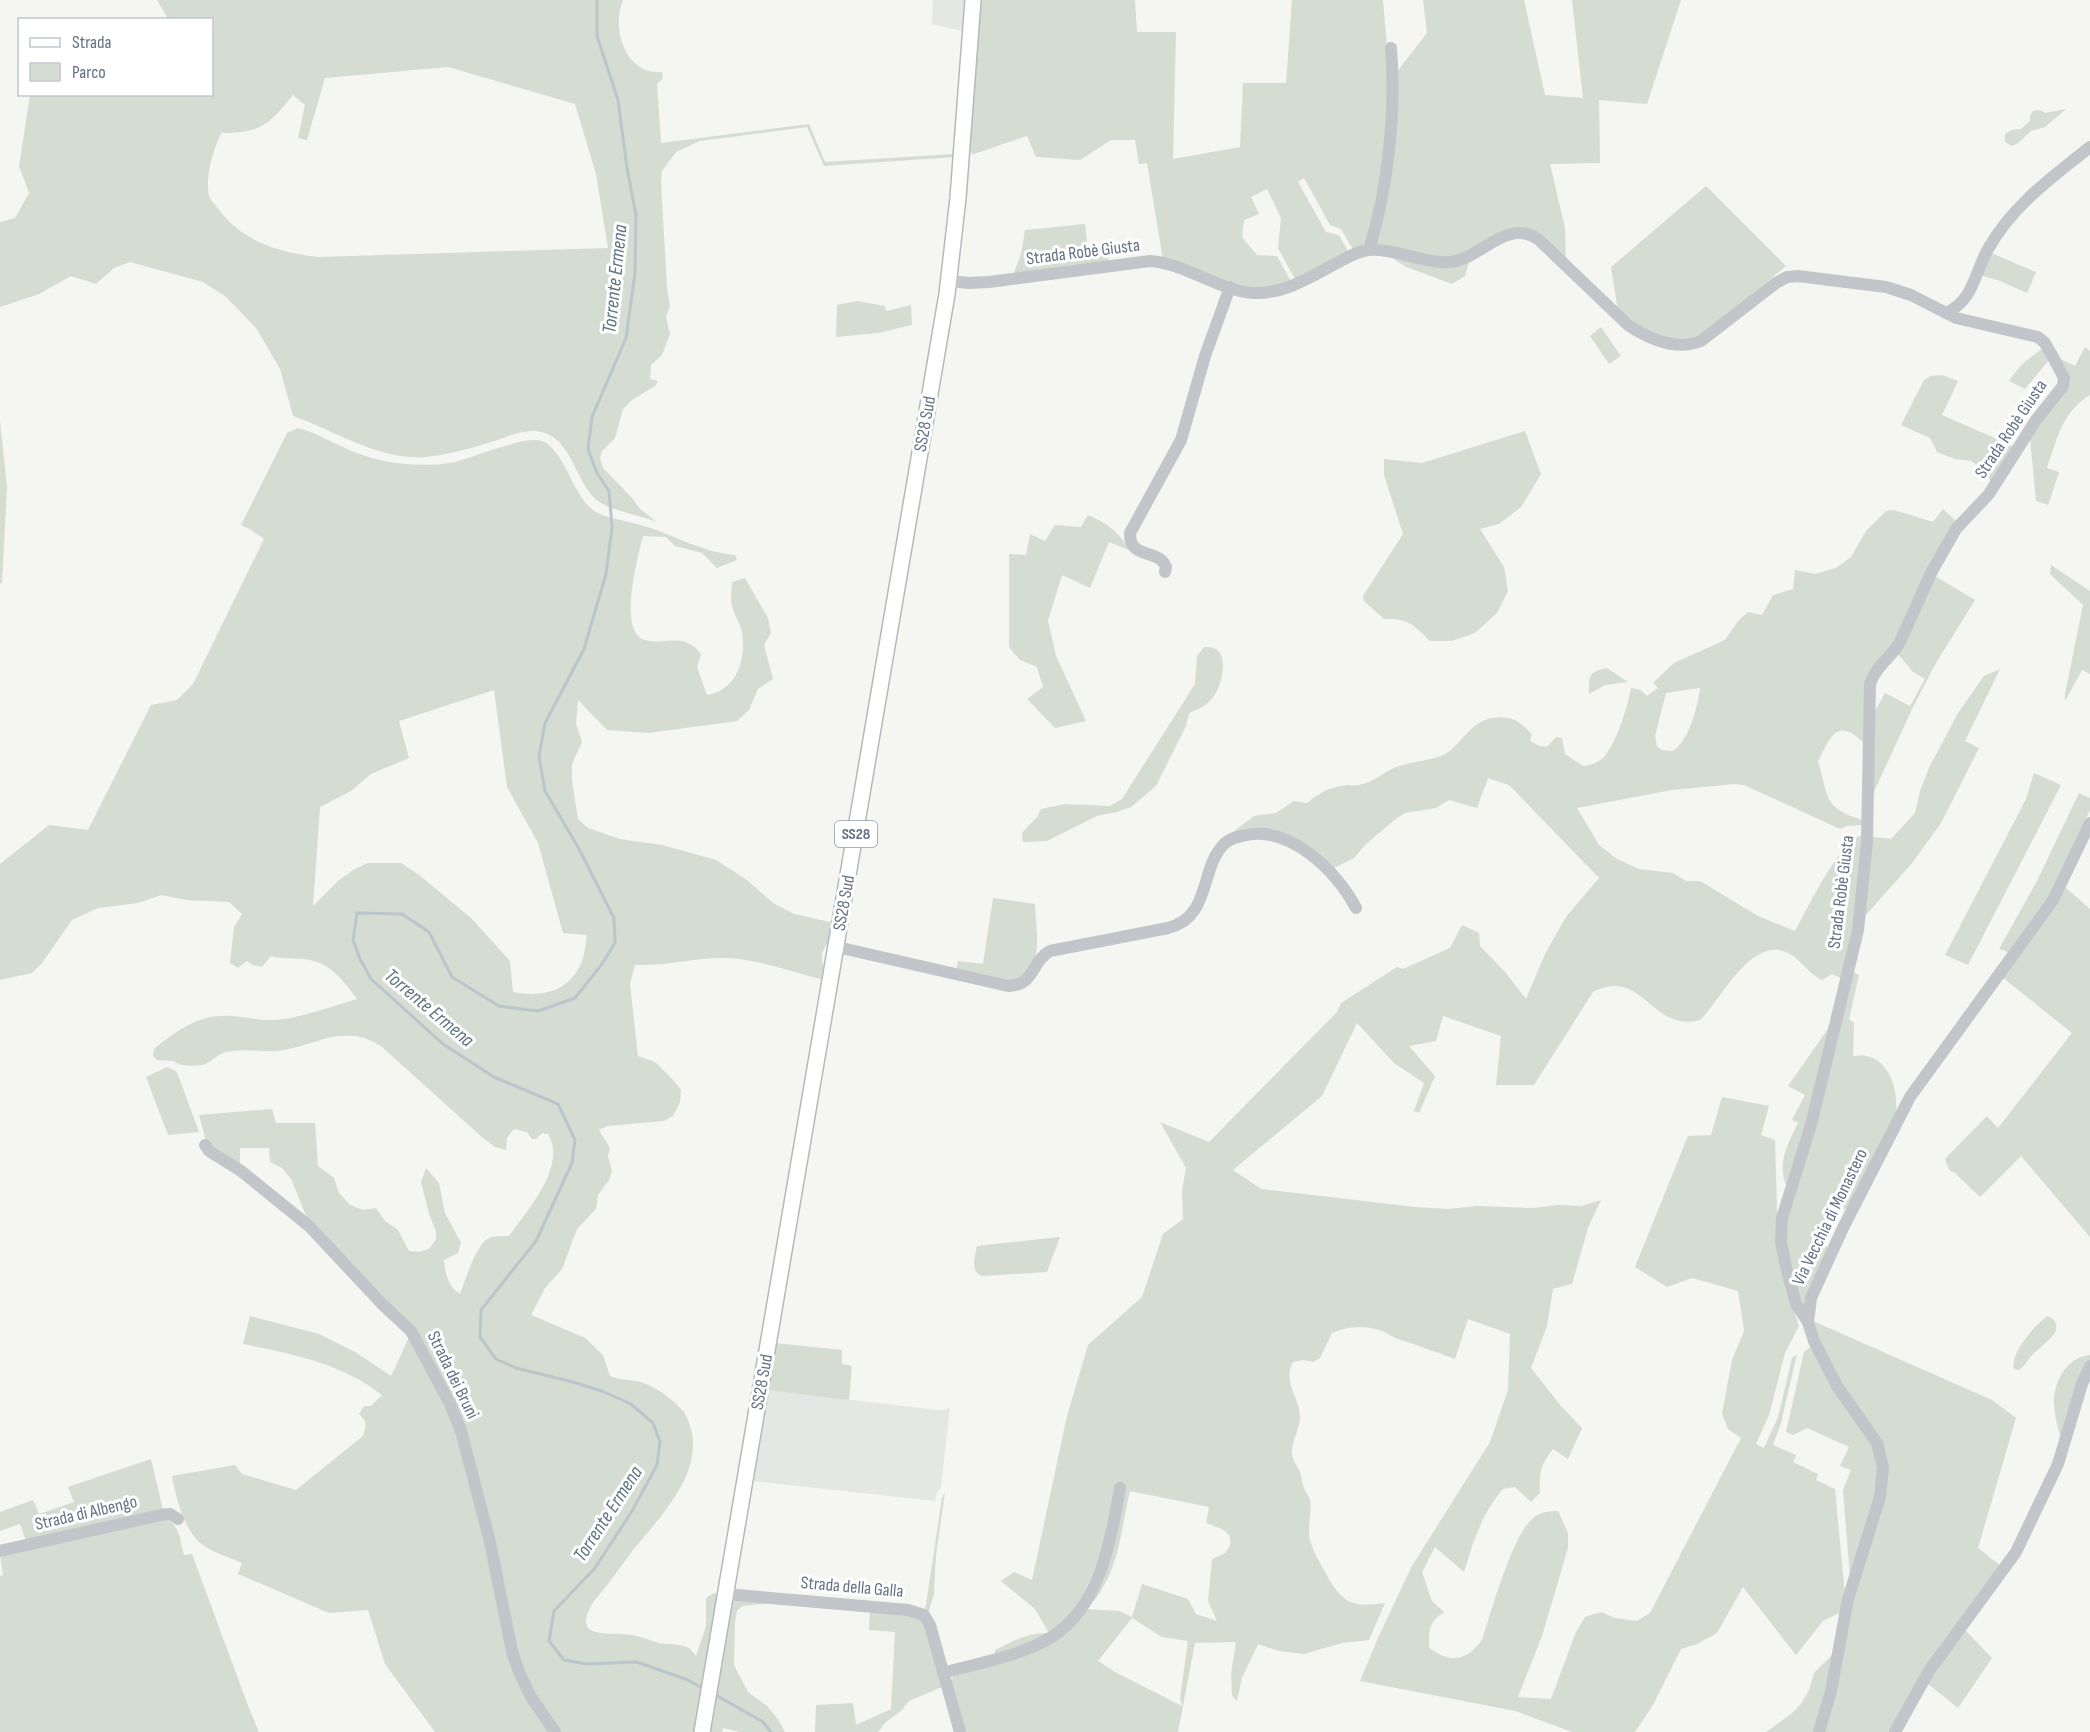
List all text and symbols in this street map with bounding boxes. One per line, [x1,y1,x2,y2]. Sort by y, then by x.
legend [18,18,213,96]
text: Strada [72,32,112,53]
text: Parco [72,62,106,83]
water label: Torrente Ermena [597,223,633,335]
street label: Strada Robè Giusta [1025,235,1141,269]
street label: Strada Robè Giusta [1970,376,2052,482]
street label: SS28 Sud [910,395,940,453]
road number: SS28 [835,821,877,847]
street label: Strada Robè Giusta [1824,834,1858,950]
street label: SS28 Sud [829,874,859,932]
water label: Torrente Ermena [379,964,479,1052]
street label: Via Vecchia di Monastero [1788,1145,1872,1289]
street label: Strada dei Bruni [423,1328,483,1422]
street label: SS28 Sud [747,1353,777,1411]
water label: Torrente Ermena [568,1462,648,1566]
street label: Strada di Albengo [33,1491,139,1535]
street label: Strada della Galla [800,1572,904,1602]

